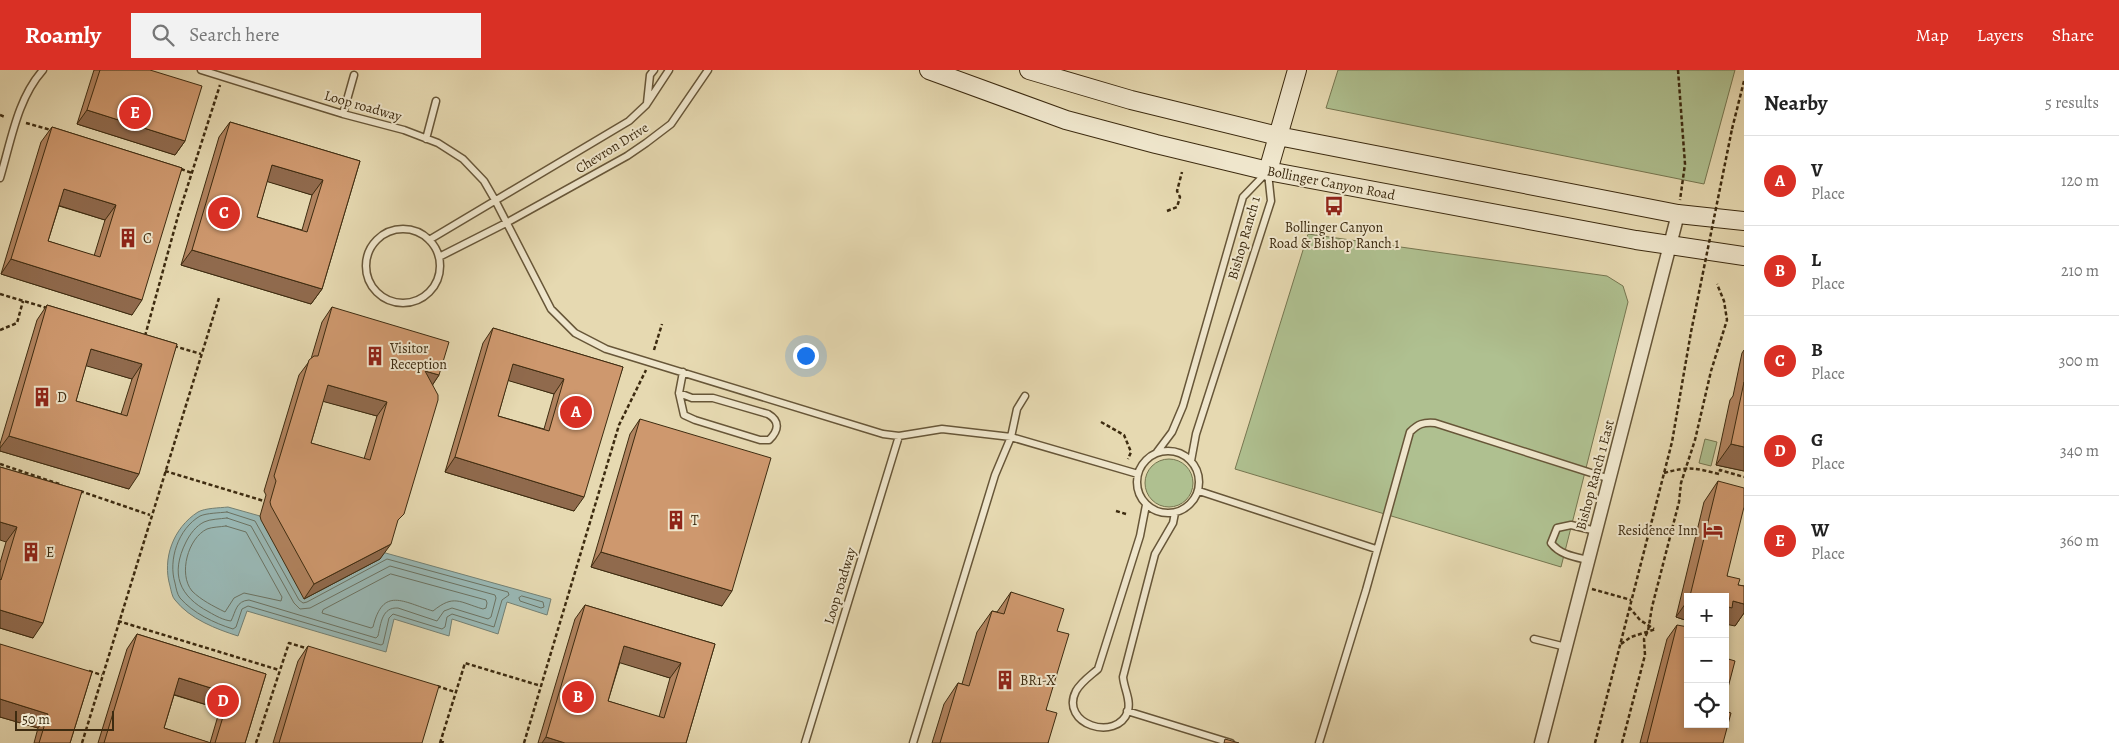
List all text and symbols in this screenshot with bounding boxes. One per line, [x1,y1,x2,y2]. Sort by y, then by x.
search box [131,13,481,58]
text: Roamly [25,19,101,51]
icon: search [149,21,177,49]
text: Search here [189,22,280,48]
text: Map [1916,23,1949,47]
text: Layers [1977,23,2024,47]
text: Share [2052,23,2094,47]
street label: Loop roadway [322,86,405,126]
text: Nearby [1764,89,1827,117]
text: 5 results [2045,92,2099,114]
pin: E [119,94,151,132]
street label: Chevron Drive [572,118,652,178]
text: V [1811,157,1823,183]
street label: Bollinger Canyon Road [1265,161,1397,205]
text: A [1775,170,1785,192]
text: 120 m [2061,170,2099,192]
text: Place [1811,183,1845,205]
pin: C [208,194,240,232]
street label: Bishop Ranch 1 [1223,194,1265,282]
bus stop icon: Bollinger Canyon Road & Bishop Ranch 1 [1323,195,1345,217]
place label: Bollinger Canyon Road & Bishop Ranch 1 [1269,218,1399,253]
building icon: C [117,227,139,249]
place label: C [143,229,152,248]
text: L [1811,247,1821,273]
text: B [1775,260,1785,282]
text: 210 m [2061,260,2099,282]
text: Place [1811,273,1845,295]
text: B [1811,337,1823,363]
place label: Visitor Reception [389,339,447,374]
your location [793,343,819,369]
building icon: Visitor Reception [364,345,386,367]
text: C [1775,350,1785,372]
text: 300 m [2059,350,2099,372]
text: Place [1811,363,1845,385]
building icon: D [31,386,53,408]
place label: D [57,388,67,407]
pin: A [560,393,592,431]
street label: Bishop Ranch 1 East [1571,417,1619,532]
text: G [1811,427,1823,453]
text: D [1774,440,1786,462]
text: 340 m [2060,440,2099,462]
text: Place [1811,453,1845,475]
building icon: T [665,509,687,531]
place label: T [691,511,699,530]
text: W [1811,517,1829,543]
hotel icon: Residence Inn [1702,519,1724,541]
place label: Residence Inn [1618,521,1698,540]
text: E [1775,530,1785,552]
text: 360 m [2060,530,2099,552]
building icon: E [20,541,42,563]
place label: E [46,543,54,562]
text: Place [1811,543,1845,565]
street label: Loop roadway [819,544,861,627]
map controls [1684,593,1729,728]
button: + [1684,593,1729,638]
button: − [1684,638,1729,683]
building icon: BR1-X [994,669,1016,691]
place label: BR1-X [1020,671,1056,690]
pin: B [562,678,594,716]
pin: D [207,682,239,720]
button: locate [1684,683,1729,728]
scale bar [15,708,114,731]
text: 50 m [22,710,50,729]

